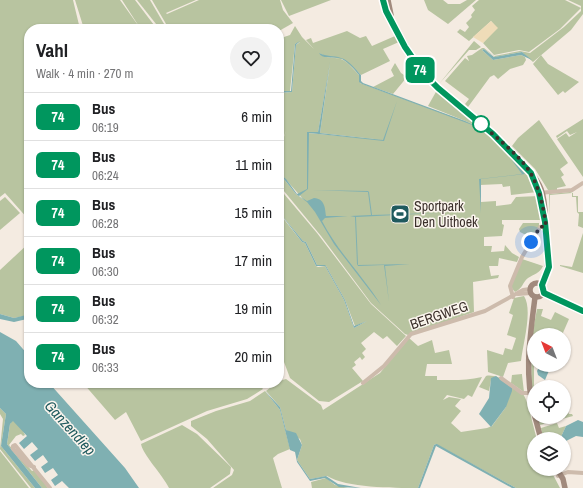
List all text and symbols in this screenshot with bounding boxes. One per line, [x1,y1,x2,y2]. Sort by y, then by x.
text: Vahl [36,37,68,63]
button: heart [230,37,272,79]
line badge: 74 [402,57,438,83]
text: 74 [414,61,426,79]
text: Walk · 4 min · 270 m [36,65,133,82]
text: Bus [92,98,115,119]
text: 6 min [241,106,272,127]
text: 74 [52,108,64,126]
unlabelled marker [472,115,490,133]
text: 06:19 [92,119,119,136]
text: Bus [92,146,115,167]
text: 11 min [235,154,272,175]
text: 74 [52,156,64,174]
text: 06:24 [92,167,119,184]
text: Bus [92,194,115,215]
place label: Sportpark Den Uithoek [414,197,478,231]
text: 15 min [234,202,272,223]
sports icon: Sportpark Den Uithoek [389,203,411,225]
text: 74 [52,204,64,222]
text: 06:28 [92,215,119,232]
your location [521,232,541,252]
text: Bus [92,242,115,263]
text: 17 min [234,250,272,271]
text: 74 [52,252,64,270]
text: 06:30 [92,263,119,280]
text: Bus [92,290,115,311]
street label: BERGWEG [408,297,470,333]
text: 19 min [234,298,272,319]
text: 74 [52,300,64,318]
text: 06:32 [92,311,119,328]
north arrow [527,328,571,372]
map controls [527,328,571,476]
text: Bus [92,338,115,359]
text: 20 min [234,346,272,367]
text: 74 [52,348,64,366]
text: 06:33 [92,359,119,376]
button: locate [527,380,571,424]
water label: Ganzendiep [40,396,101,460]
button: layers [527,432,571,476]

